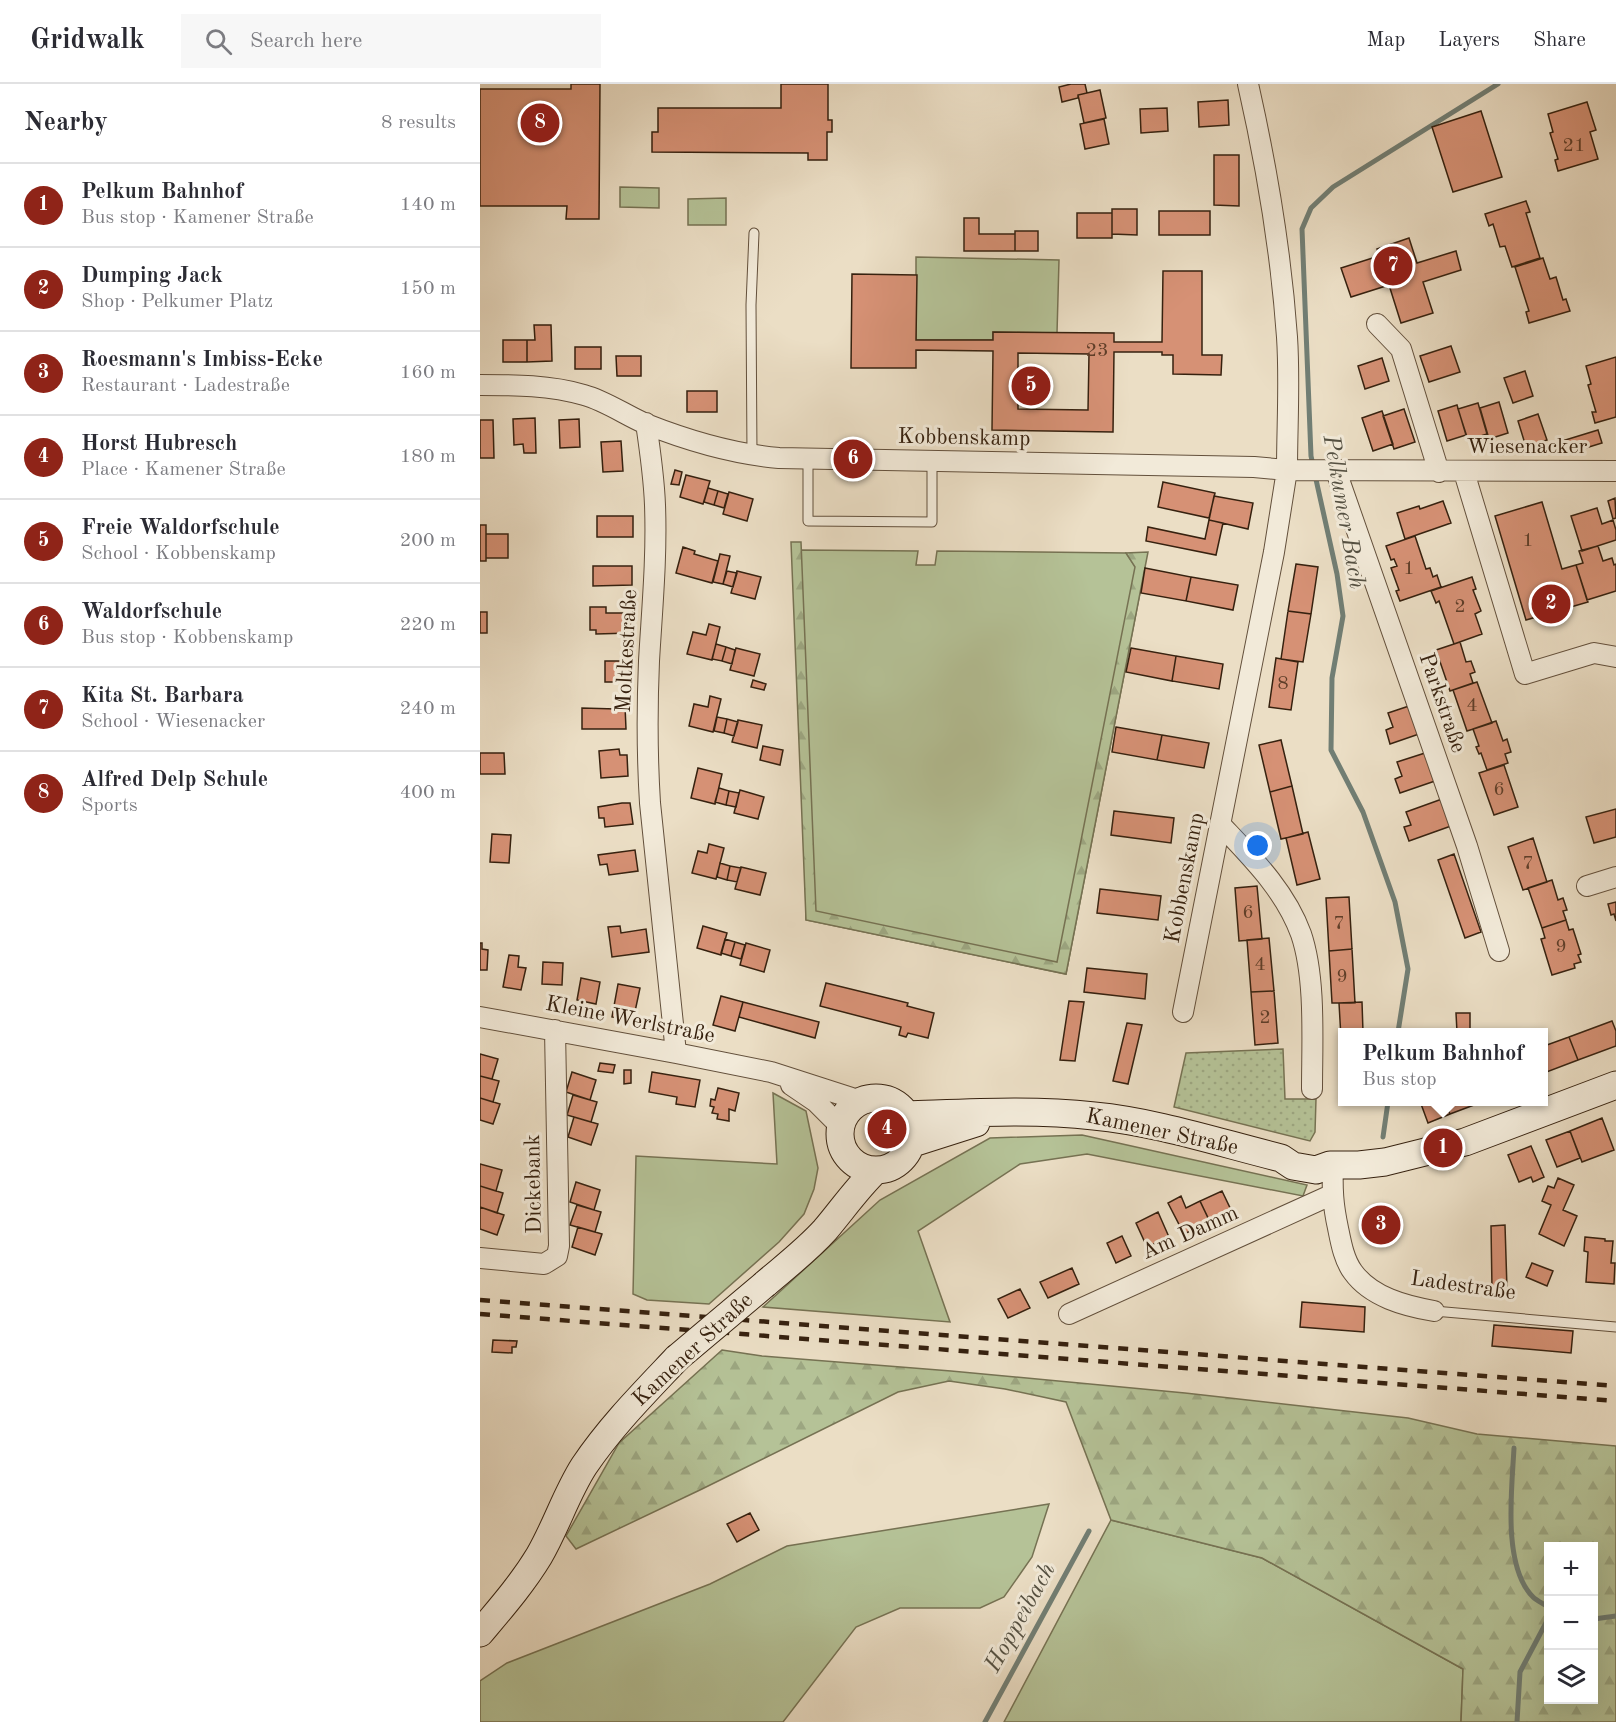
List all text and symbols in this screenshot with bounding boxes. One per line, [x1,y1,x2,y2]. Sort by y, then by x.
search box [181,14,601,68]
icon: search [202,25,235,58]
text: Gridwalk [30,27,145,55]
text: Search here [250,30,362,52]
text: Map [1366,30,1405,51]
text: Layers [1438,30,1500,51]
text: Share [1533,30,1586,51]
pin: 8 [520,100,560,146]
text: Nearby [24,110,108,136]
text: 8 results [381,113,456,133]
house number: 21 [1562,136,1586,156]
text: Pelkum Bahnhof [81,181,243,203]
text: 1 [38,195,49,215]
text: 140 m [400,195,456,215]
text: Bus stop · Kamener Straße [81,208,314,228]
pin: 7 [1374,244,1412,288]
text: Dumping Jack [81,265,223,287]
text: 2 [38,279,49,299]
text: 150 m [400,279,456,299]
text: Shop · Pelkumer Platz [81,292,273,312]
house number: 23 [1085,341,1109,361]
text: Roesmann's Imbiss-Ecke [81,349,323,371]
text: 3 [38,363,49,383]
text: 160 m [400,363,456,383]
pin: 5 [1012,364,1050,408]
text: Restaurant · Ladestraße [81,376,290,396]
street label: Kobbenskamp [897,426,1031,450]
water label: Pelkumer Bach [1317,432,1368,591]
text: Horst Hubresch [81,433,237,455]
pin: 6 [834,436,872,482]
street label: Wiesenacker [1466,436,1588,458]
text: 4 [38,447,49,467]
text: 180 m [400,447,456,467]
text: Place · Kamener Straße [81,460,286,480]
text: Freie Waldorfschule [81,517,280,539]
text: 5 [38,531,49,551]
text: 200 m [400,531,456,551]
house number: 1 [1522,531,1534,551]
text: School · Kobbenskamp [81,544,276,564]
house number: 1 [1403,559,1415,579]
pin: 2 [1532,582,1570,626]
street label: Moltkestraße [613,589,641,713]
house number: 2 [1454,597,1466,617]
text: Waldorfschule [81,601,222,623]
text: 6 [38,615,49,635]
text: 220 m [400,615,456,635]
text: Bus stop · Kobbenskamp [81,628,293,648]
street label: Parkstraße [1415,650,1469,756]
house number: 8 [1277,674,1289,694]
text: Kita St. Barbara [81,685,244,707]
house number: 4 [1466,696,1478,716]
text: 7 [38,699,49,719]
text: 240 m [400,699,456,719]
text: School · Wiesenacker [81,712,265,732]
text: Alfred Delp Schule [81,769,268,791]
house number: 6 [1493,780,1505,800]
text: 8 [38,783,49,803]
text: 400 m [400,783,456,803]
text: Sports [81,796,138,816]
street label: Kobbenskamp [1162,811,1208,945]
your location [1243,831,1272,860]
house number: 7 [1522,854,1534,874]
house number: 6 [1242,903,1254,923]
house number: 7 [1333,914,1345,934]
house number: 9 [1555,937,1567,957]
house number: 4 [1254,955,1266,975]
house number: 9 [1336,967,1348,987]
street label: Kleine Werlstraße [543,993,717,1047]
house number: 2 [1259,1008,1271,1028]
popup [1338,1028,1548,1106]
text: Pelkum Bahnhof [1362,1043,1524,1065]
text: Bus stop [1362,1070,1437,1090]
street label: Kamener Straße [1084,1105,1240,1159]
pin: 4 [868,1106,906,1152]
pin: 1 [1424,1126,1462,1170]
street label: Dickebank [522,1134,546,1234]
street label: Am Damm [1138,1202,1242,1264]
pin: 3 [1362,1202,1400,1248]
street label: Ladestraße [1409,1268,1517,1304]
street label: Kamener Straße [629,1289,757,1411]
map controls [1544,1542,1598,1704]
button: + [1544,1542,1598,1596]
water label: Hoppeibach [981,1559,1061,1678]
button: − [1544,1596,1598,1650]
button: layers [1544,1650,1598,1704]

